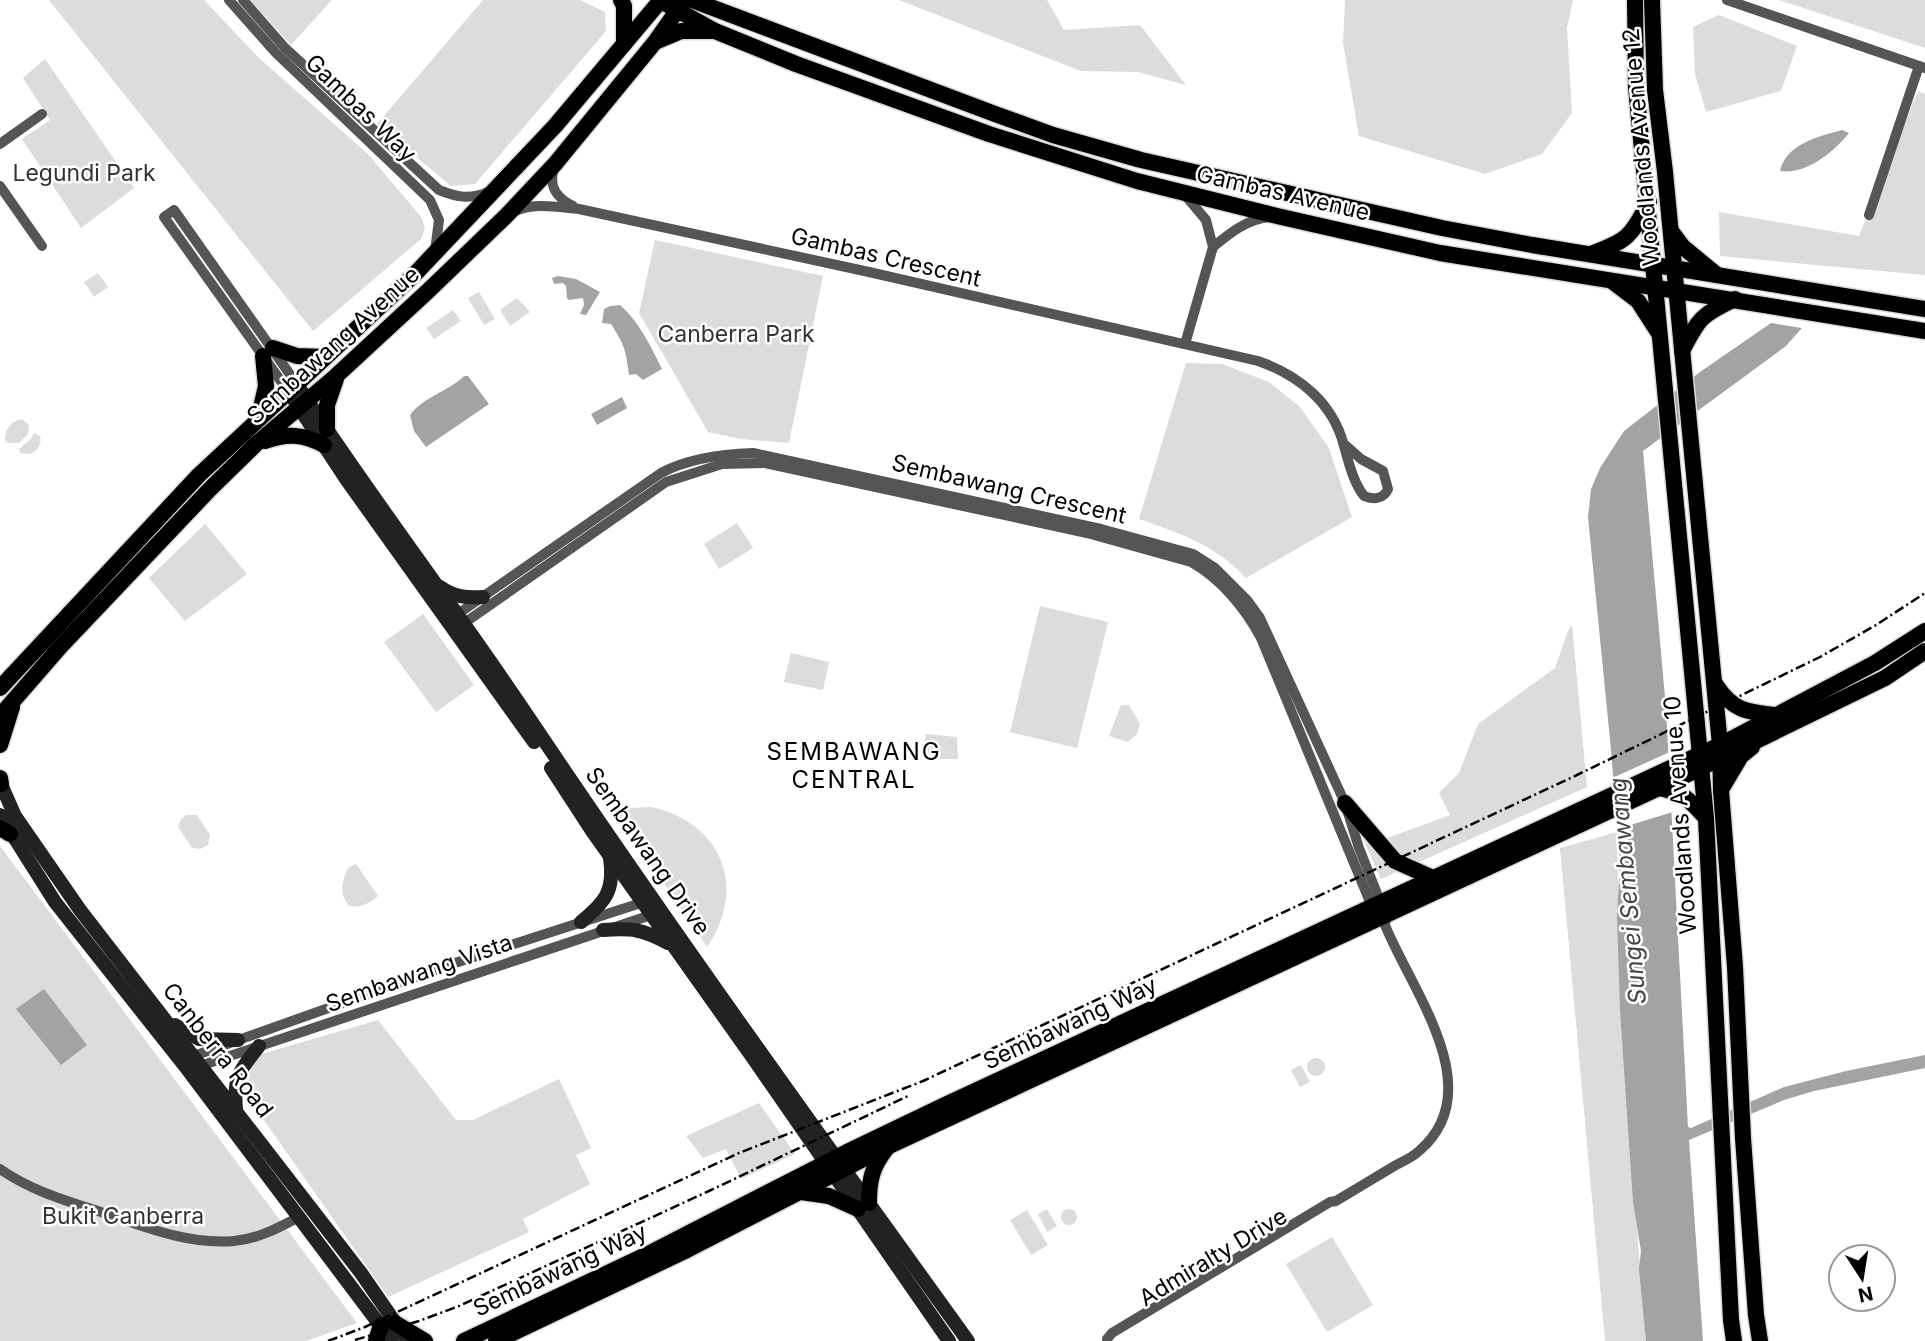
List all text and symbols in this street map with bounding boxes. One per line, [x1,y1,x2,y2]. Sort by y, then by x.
street label: Woodlands Avenue 12 [1617,27,1665,267]
street label: Gambas Way [300,48,422,168]
park label: Legundi Park [12,159,156,187]
street label: Gambas Avenue [1194,159,1372,227]
street label: Gambas Crescent [788,221,984,293]
street label: Sembawang Avenue [241,260,425,430]
park label: Canberra Park [657,320,815,348]
street label: Sembawang Crescent [889,448,1129,530]
street label: Woodlands Avenue 10 [1658,695,1702,935]
district label: SEMBAWANG CENTRAL [766,737,942,794]
street label: Sembawang Drive [580,762,716,940]
water label: Sungei Sembawang [1603,777,1652,1006]
street label: Sembawang Vista [322,928,516,1018]
street label: Sembawang Way [979,970,1161,1076]
street label: Canberra Road [157,977,279,1123]
park label: Bukit Canberra [42,1202,204,1230]
street label: Admiralty Drive [1134,1202,1292,1312]
street label: Sembawang Way [469,1217,651,1323]
north arrow [1827,1243,1897,1313]
text: N [1856,1281,1875,1307]

